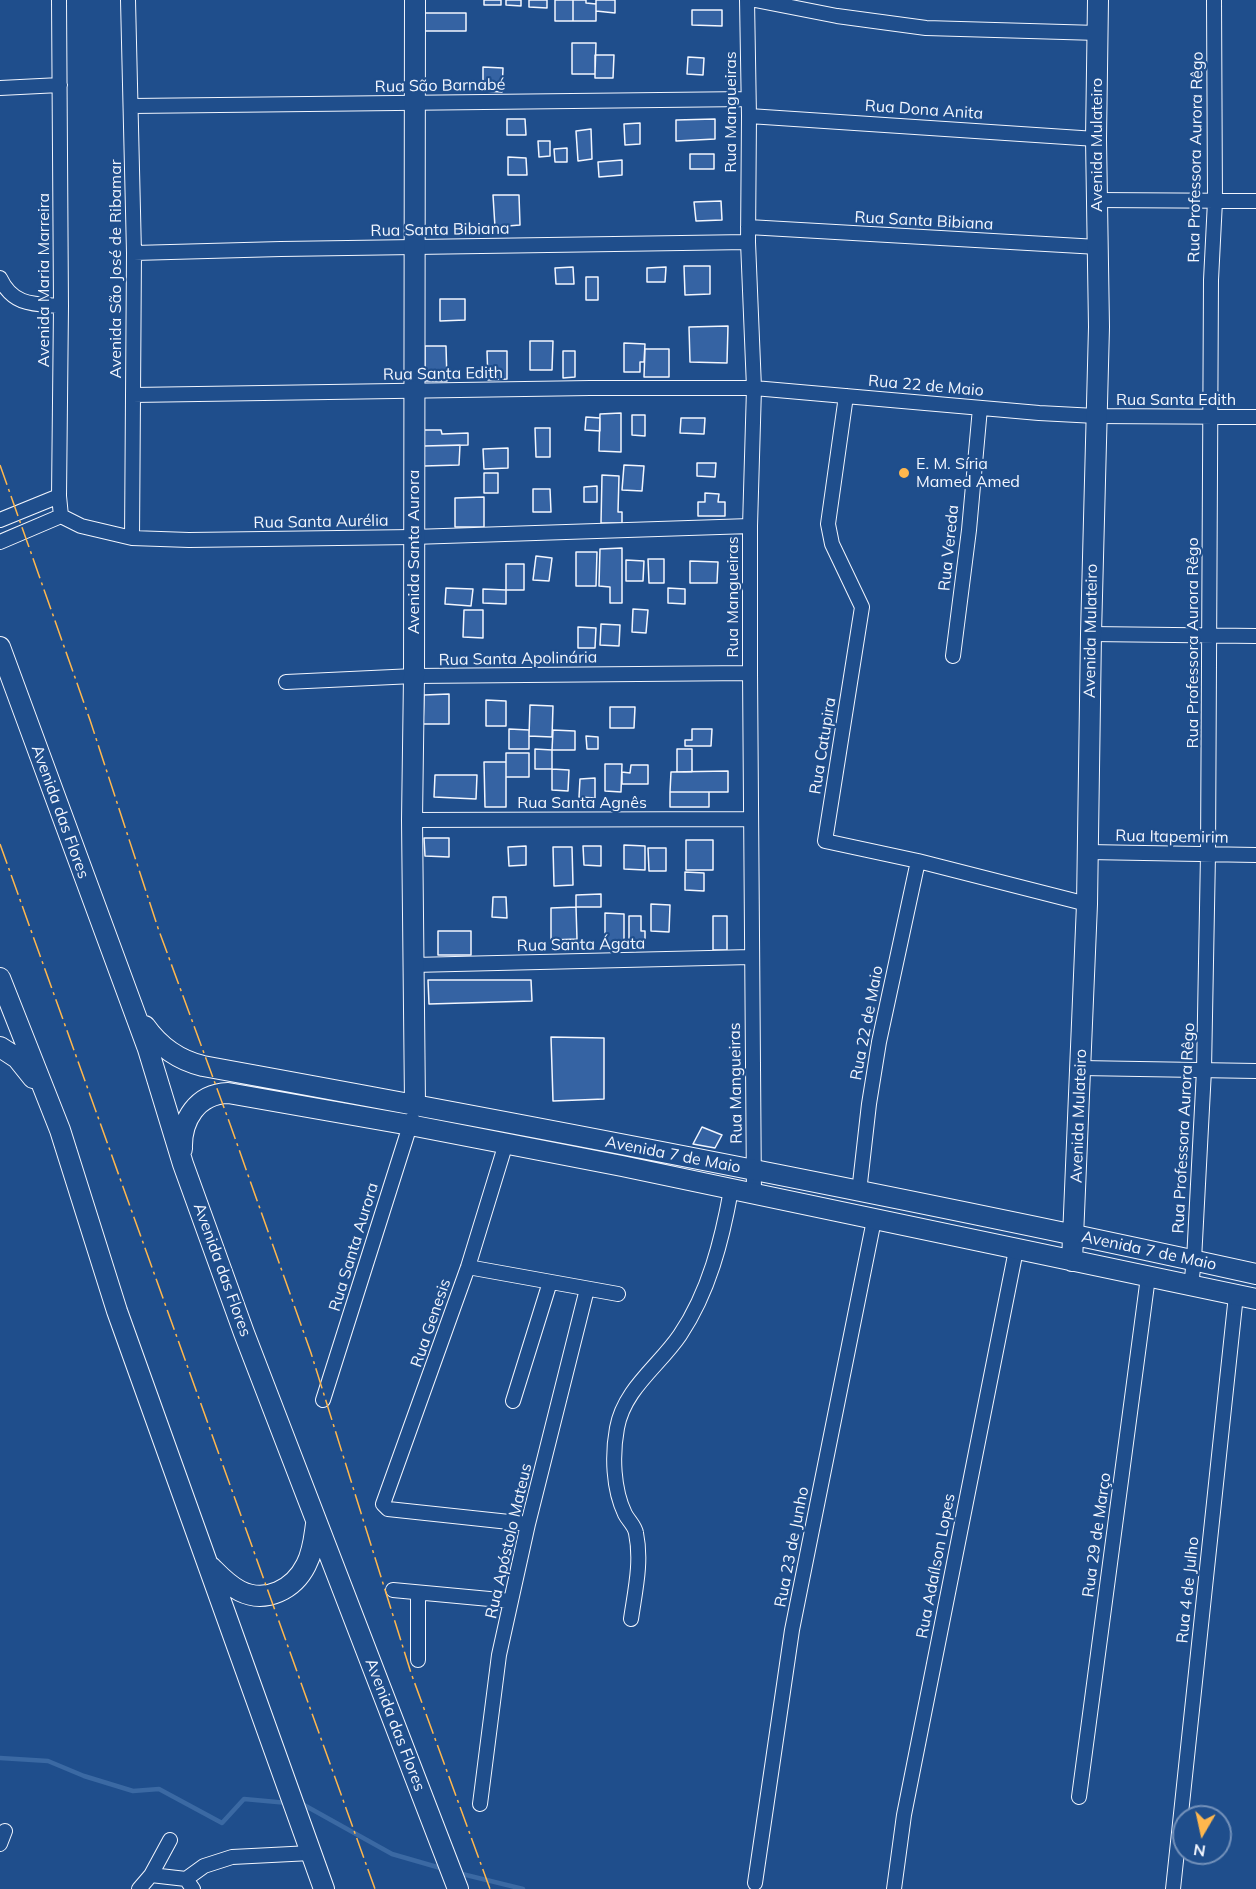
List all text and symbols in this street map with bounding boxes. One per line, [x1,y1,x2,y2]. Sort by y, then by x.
street label: Rua Mangueiras [721,51,741,173]
street label: Rua Professora Aurora Rêgo [1185,51,1207,263]
street label: Rua São Barnabé [375,75,505,97]
street label: Avenida Mulateiro [1087,78,1107,212]
street label: Rua Dona Anita [864,96,984,124]
street label: Avenida São José de Ribamar [106,159,126,379]
street label: Avenida Maria Marreira [34,193,54,367]
street label: Rua Santa Bibiana [854,208,994,234]
street label: Rua Santa Bibiana [370,219,510,241]
street label: Rua Santa Edith [383,363,503,385]
street label: Rua 22 de Maio [867,371,985,401]
street label: Rua Santa Edith [1116,390,1236,410]
place label: E. M. Síria Mamed Amed [916,454,1020,492]
marker: E. M. Síria Mamed Amed [897,466,911,480]
street label: Avenida Santa Aurora [404,470,424,634]
street label: Rua Vereda [935,504,963,592]
street label: Rua Santa Aurélia [253,511,389,533]
street label: Rua Mangueiras [723,536,743,658]
street label: Rua Professora Aurora Rêgo [1183,537,1203,749]
street label: Avenida Mulateiro [1080,564,1102,698]
street label: Rua Santa Apolinária [438,648,598,670]
street label: Rua Catupira [806,696,840,796]
street label: Avenida das Flores [27,743,93,881]
street label: Rua Santa Agnês [517,793,647,813]
street label: Rua Itapemirim [1115,826,1229,848]
street label: Rua Santa Ágata [517,934,645,956]
street label: Rua 22 de Maio [846,964,888,1082]
street label: Rua Mangueiras [725,1022,747,1144]
street label: Rua Professora Aurora Rêgo [1169,1022,1199,1234]
street label: Avenida Mulateiro [1067,1049,1091,1183]
street label: Avenida 7 de Maio [604,1132,742,1178]
street label: Rua Santa Aurora [325,1180,383,1314]
street label: Avenida das Flores [189,1201,255,1339]
street label: Avenida 7 de Maio [1080,1227,1218,1275]
street label: Rua Genesis [407,1276,455,1370]
street label: Rua Apóstolo Mateus [482,1461,536,1621]
street label: Rua 29 de Março [1079,1471,1115,1599]
street label: Rua 23 de Junho [771,1485,813,1609]
street label: Rua Adaílson Lopes [913,1492,959,1640]
street label: Rua 4 de Julho [1173,1536,1203,1644]
street label: Avenida das Flores [361,1656,429,1794]
north arrow [1172,1805,1232,1865]
text: N [1192,1840,1207,1862]

